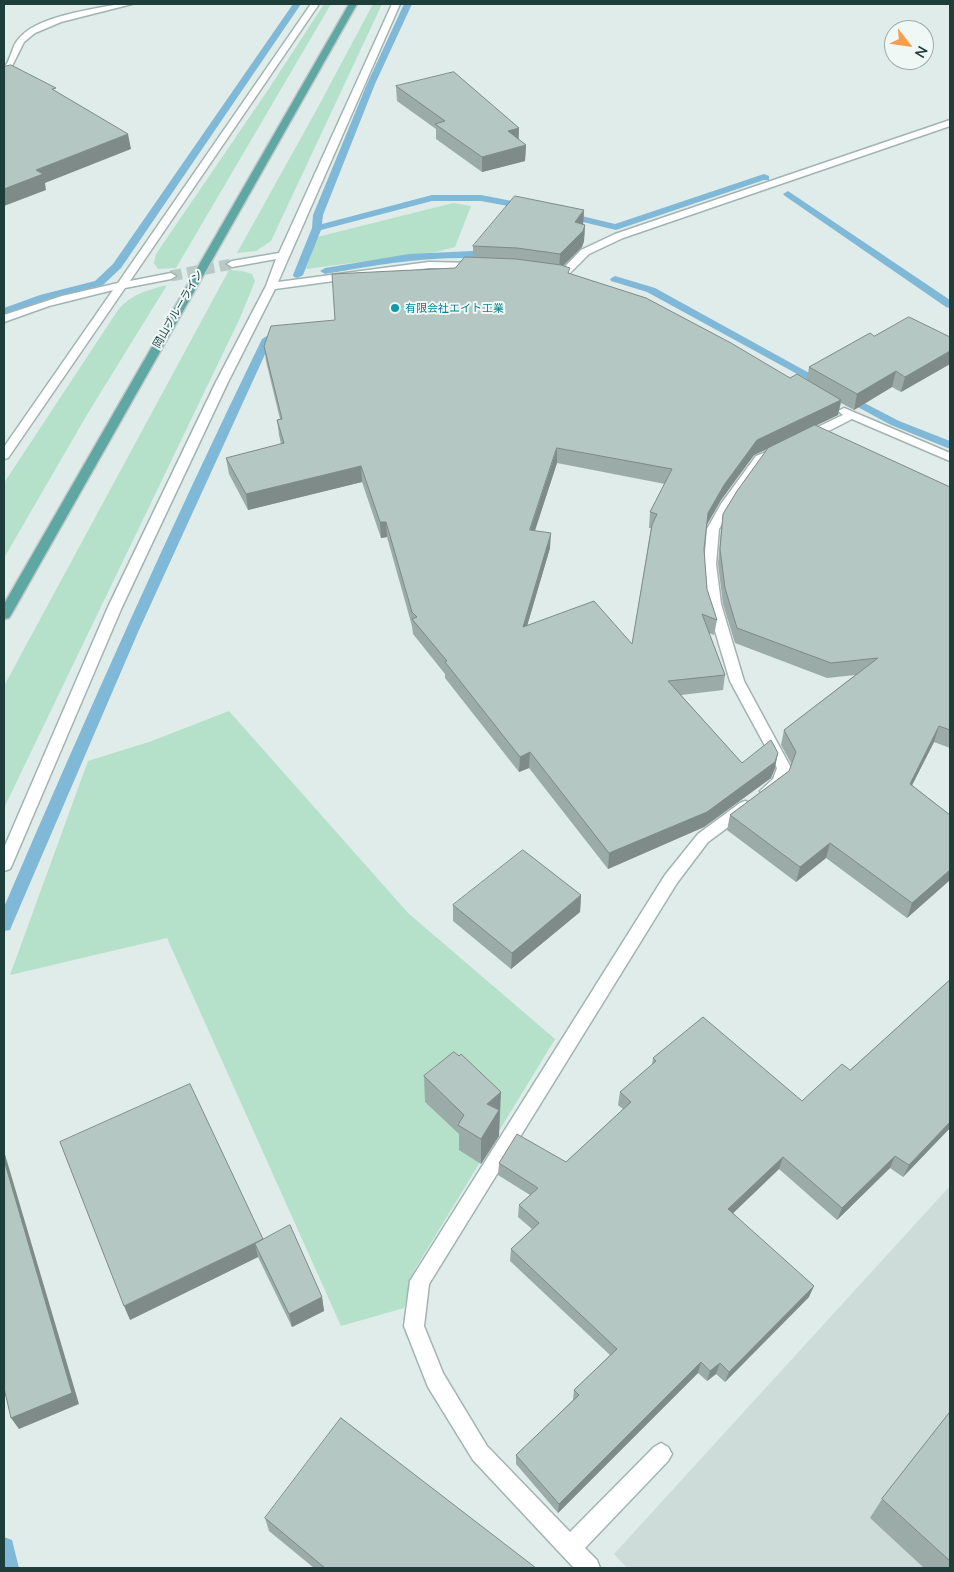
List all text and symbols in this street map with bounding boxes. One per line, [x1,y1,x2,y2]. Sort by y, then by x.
north arrow [884,20,934,70]
text: N [912,43,932,61]
street label: 岡山ブルーライン [150,268,206,350]
place label: 有限会社エイト工業 [405,301,504,315]
marker: 有限会社エイト工業 [389,302,401,314]

